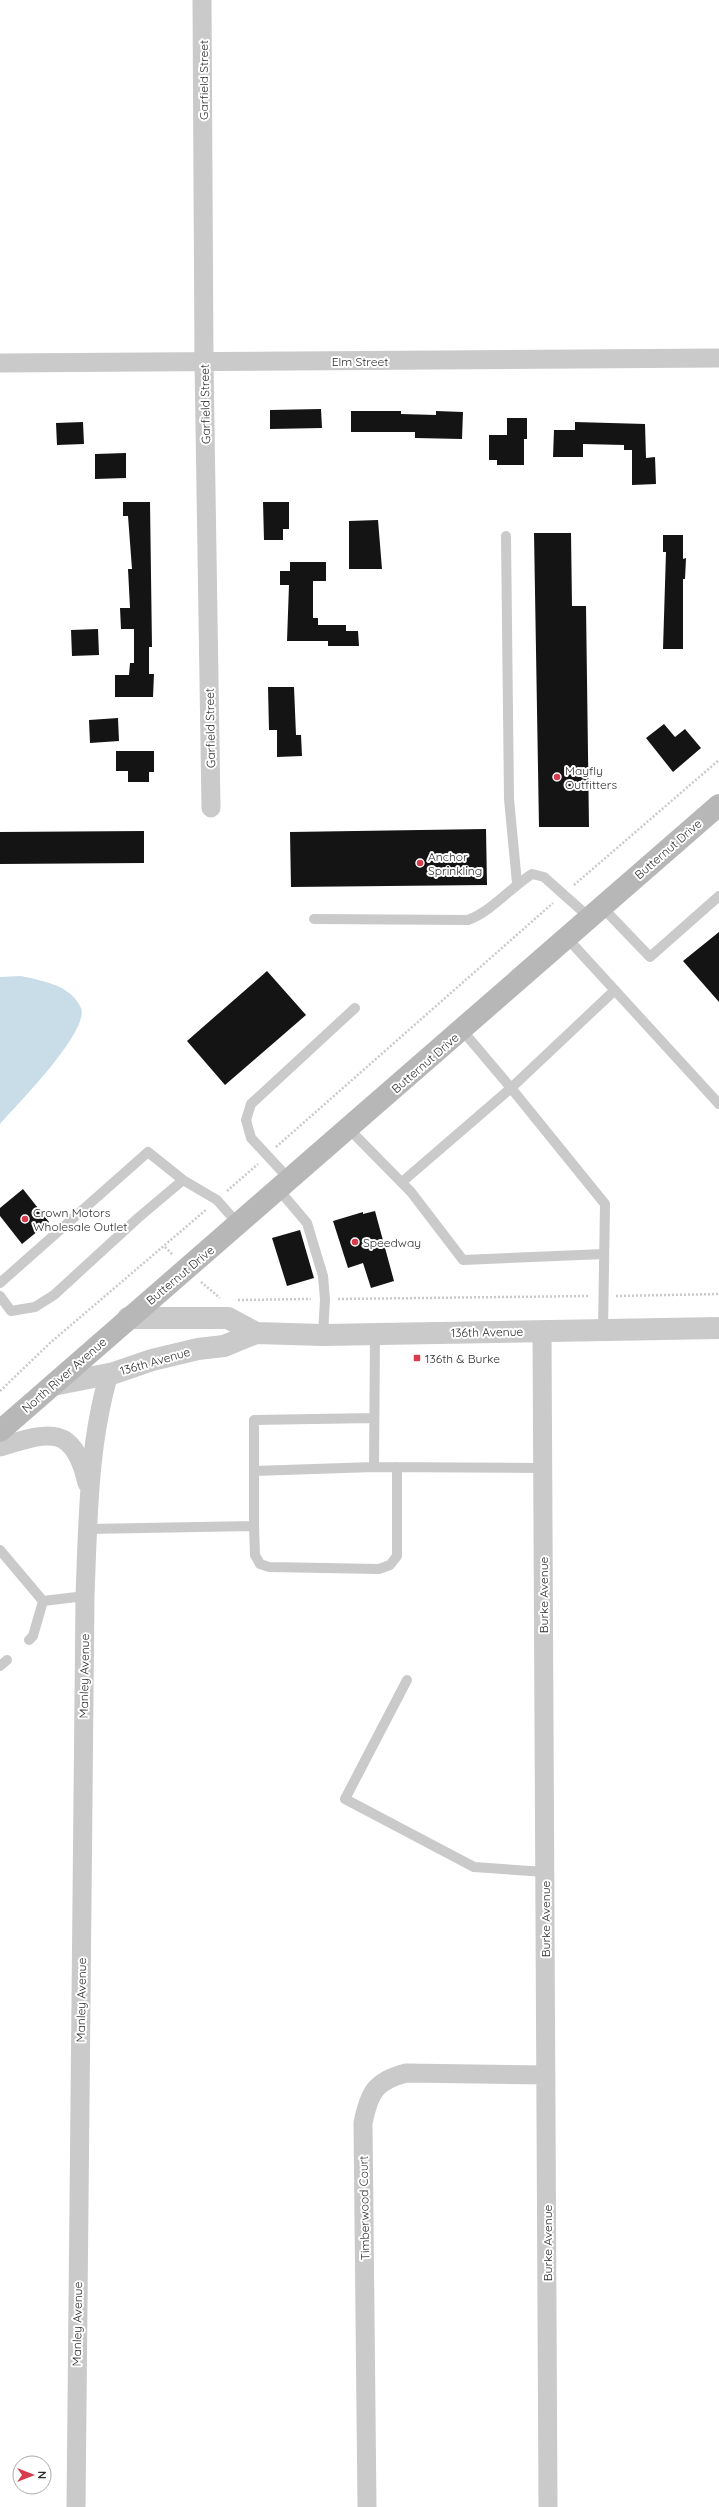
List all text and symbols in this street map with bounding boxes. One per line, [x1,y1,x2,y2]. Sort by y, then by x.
street label: Garfield Street [196,40,211,120]
street label: Elm Street [332,354,388,369]
street label: Garfield Street [197,364,213,444]
street label: Garfield Street [202,688,218,768]
place label: Mayfly Outfitters [565,763,617,792]
marker: Mayfly Outfitters [552,772,562,782]
street label: Butternut Drive [631,816,705,882]
place label: Anchor Sprinkling [428,849,482,878]
marker: Anchor Sprinkling [415,858,425,868]
street label: Butternut Drive [388,1030,462,1096]
place label: Crown Motors Wholesale Outlet [33,1205,127,1234]
marker: Crown Motors Wholesale Outlet [20,1214,30,1224]
place label: Speedway [363,1235,421,1250]
marker: Speedway [350,1237,360,1247]
street label: Butternut Drive [143,1242,217,1308]
street label: 136th Avenue [451,1324,524,1340]
street label: North River Avenue [19,1334,110,1416]
street label: 136th Avenue [118,1344,192,1378]
place label: 136th & Burke [425,1351,500,1366]
marker: 136th & Burke [412,1353,422,1363]
street label: Burke Avenue [536,1557,551,1633]
street label: Manley Avenue [76,1633,92,1718]
street label: Burke Avenue [538,1881,553,1957]
street label: Manley Avenue [73,1957,89,2042]
street label: Timberwood Court [356,2156,372,2260]
street label: Burke Avenue [540,2205,555,2281]
street label: Manley Avenue [69,2281,85,2366]
north arrow [12,2455,52,2495]
text: N [35,2471,49,2479]

